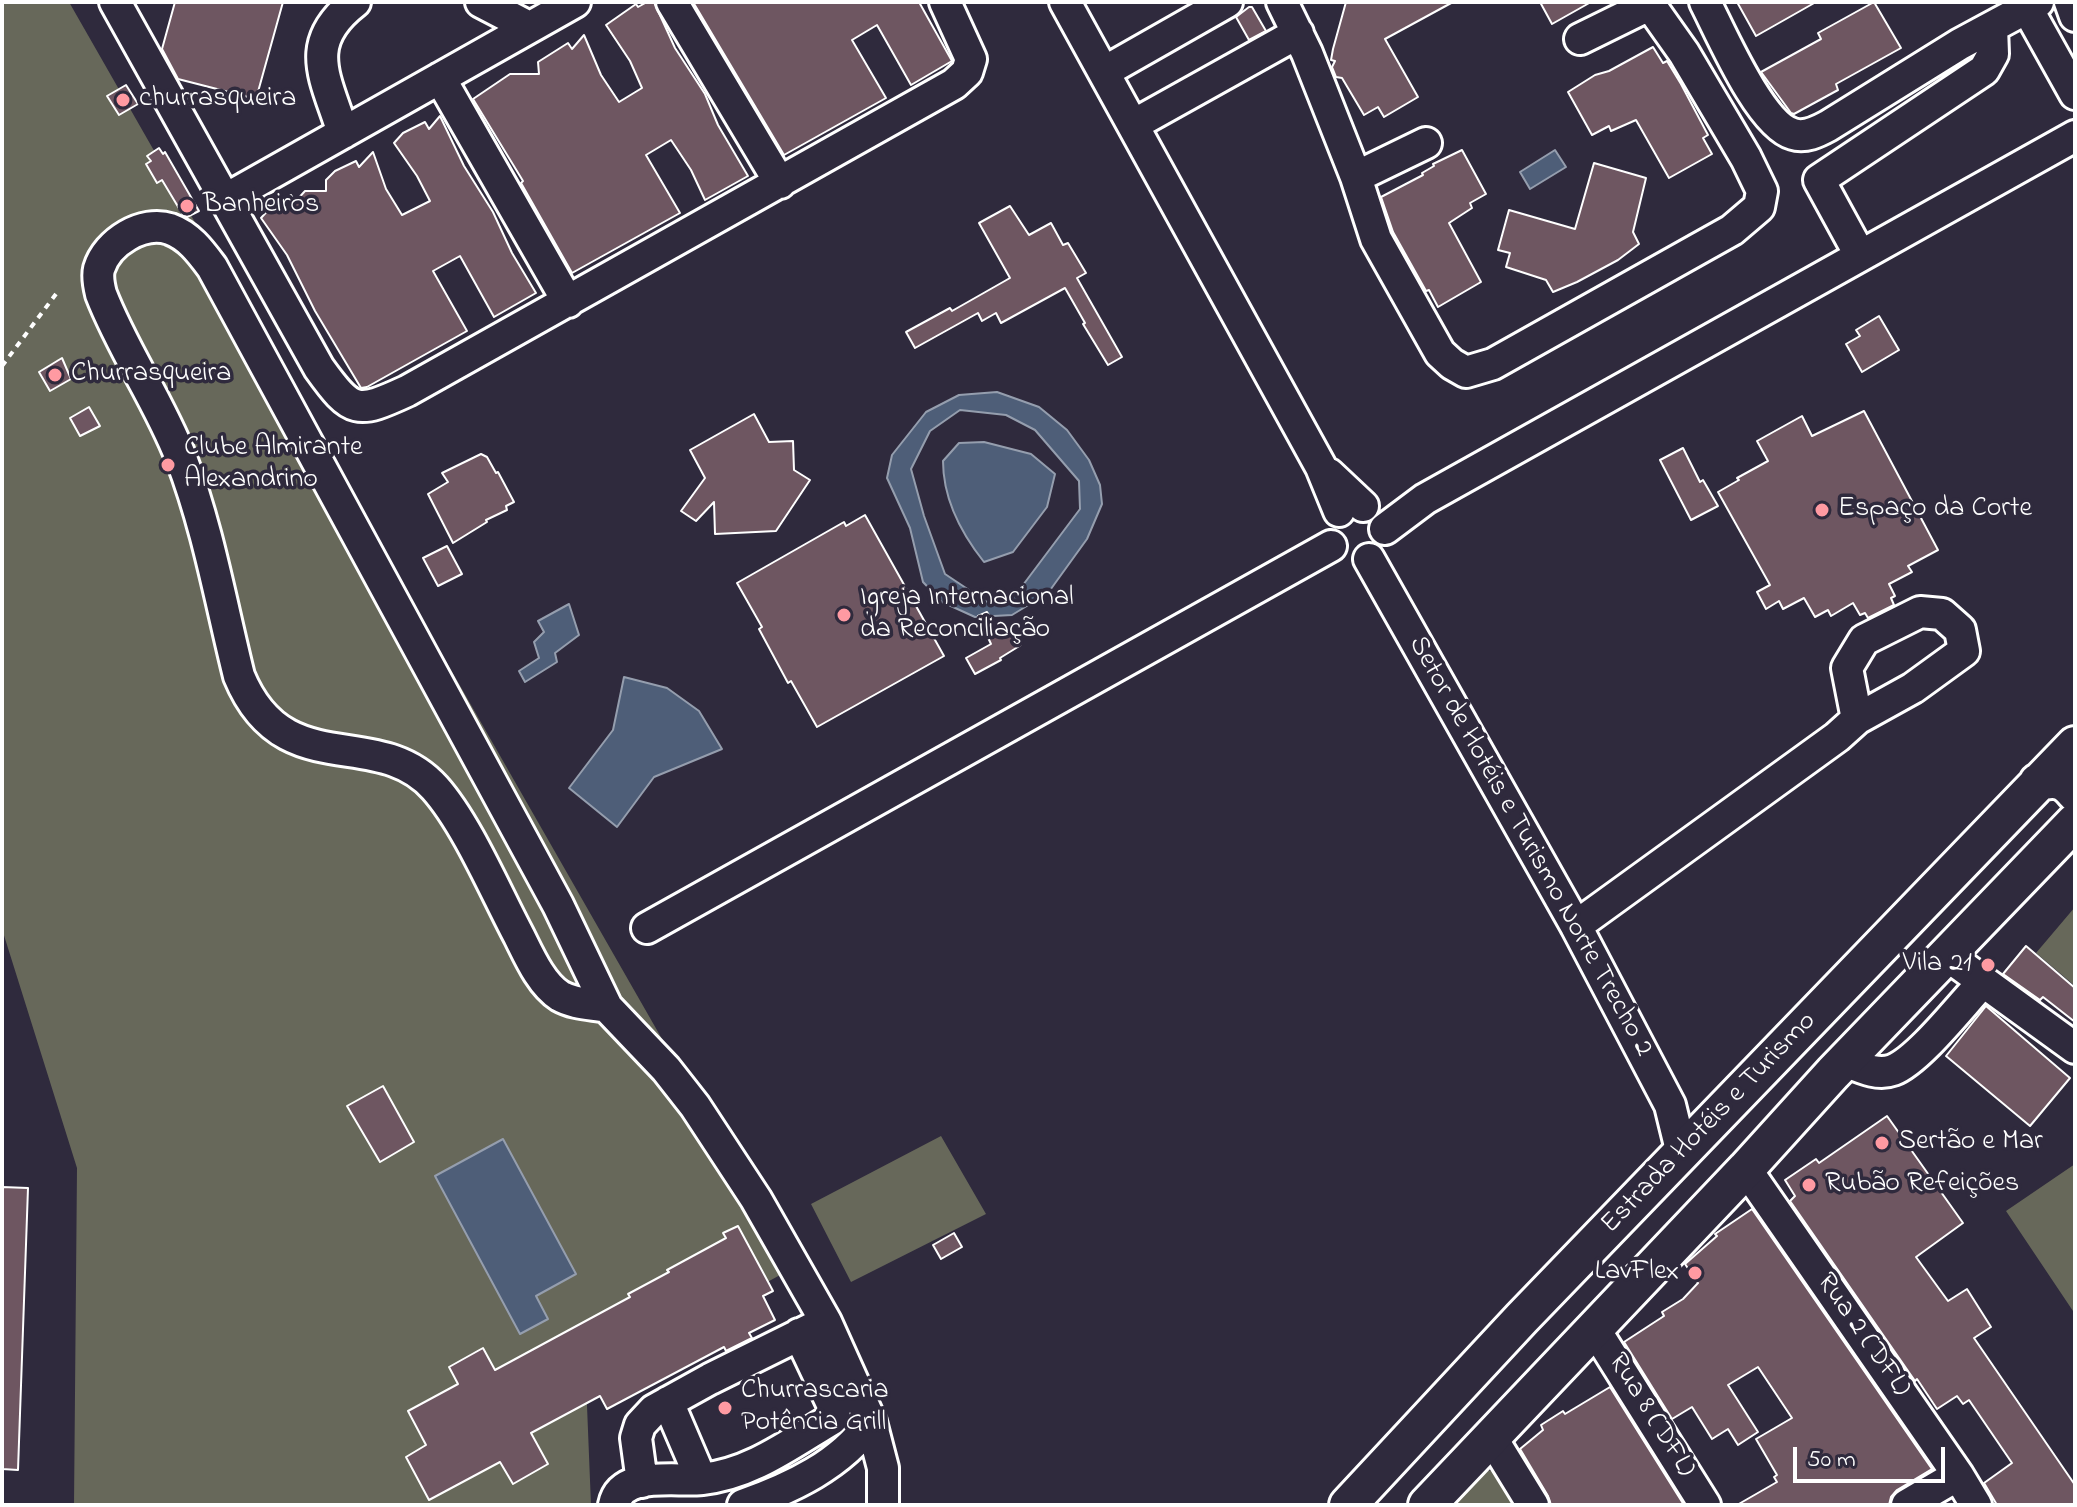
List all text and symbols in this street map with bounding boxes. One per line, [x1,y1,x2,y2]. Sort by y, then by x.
place label: churrasqueira [139,83,296,117]
marker: churrasqueira [114,91,132,109]
place label: Banheiros [203,189,319,223]
marker: Banheiros [178,197,196,215]
place label: Churrasqueira [71,358,231,392]
marker: Churrasqueira [46,366,64,384]
place label: Clube Almirante Alexandrino [184,432,363,498]
marker: Clube Almirante Alexandrino [159,456,177,474]
place label: Espaço da Corte [1838,493,2032,527]
marker: Espaço da Corte [1813,501,1831,519]
place label: Igreja Internacional da Reconciliação [860,582,1074,648]
marker: Igreja Internacional da Reconciliação [835,606,853,624]
street label: Setor de Hotéis e Turismo Norte Trecho 2 [1399,631,1659,1063]
place label: Vila 21 [1903,948,1972,982]
marker: Vila 21 [1979,956,1997,974]
street label: Estrada Hotéis e Turismo [1595,1006,1825,1242]
place label: Sertão e Mar [1898,1126,2043,1160]
marker: Sertão e Mar [1873,1134,1891,1152]
place label: Rubão Refeições [1825,1168,2019,1202]
marker: Rubão Refeições [1800,1176,1818,1194]
place label: LavFlex [1595,1256,1679,1290]
marker: LavFlex [1686,1264,1704,1282]
street label: Rua 2 (DFL) [1807,1268,1917,1404]
street label: Rua 8 (DFL) [1599,1348,1701,1484]
place label: Churrascaria Potência Grill [741,1375,889,1441]
marker: Churrascaria Potência Grill [716,1399,734,1417]
scale bar [1797,1431,1949,1481]
text: 50 m [1807,1443,1856,1478]

